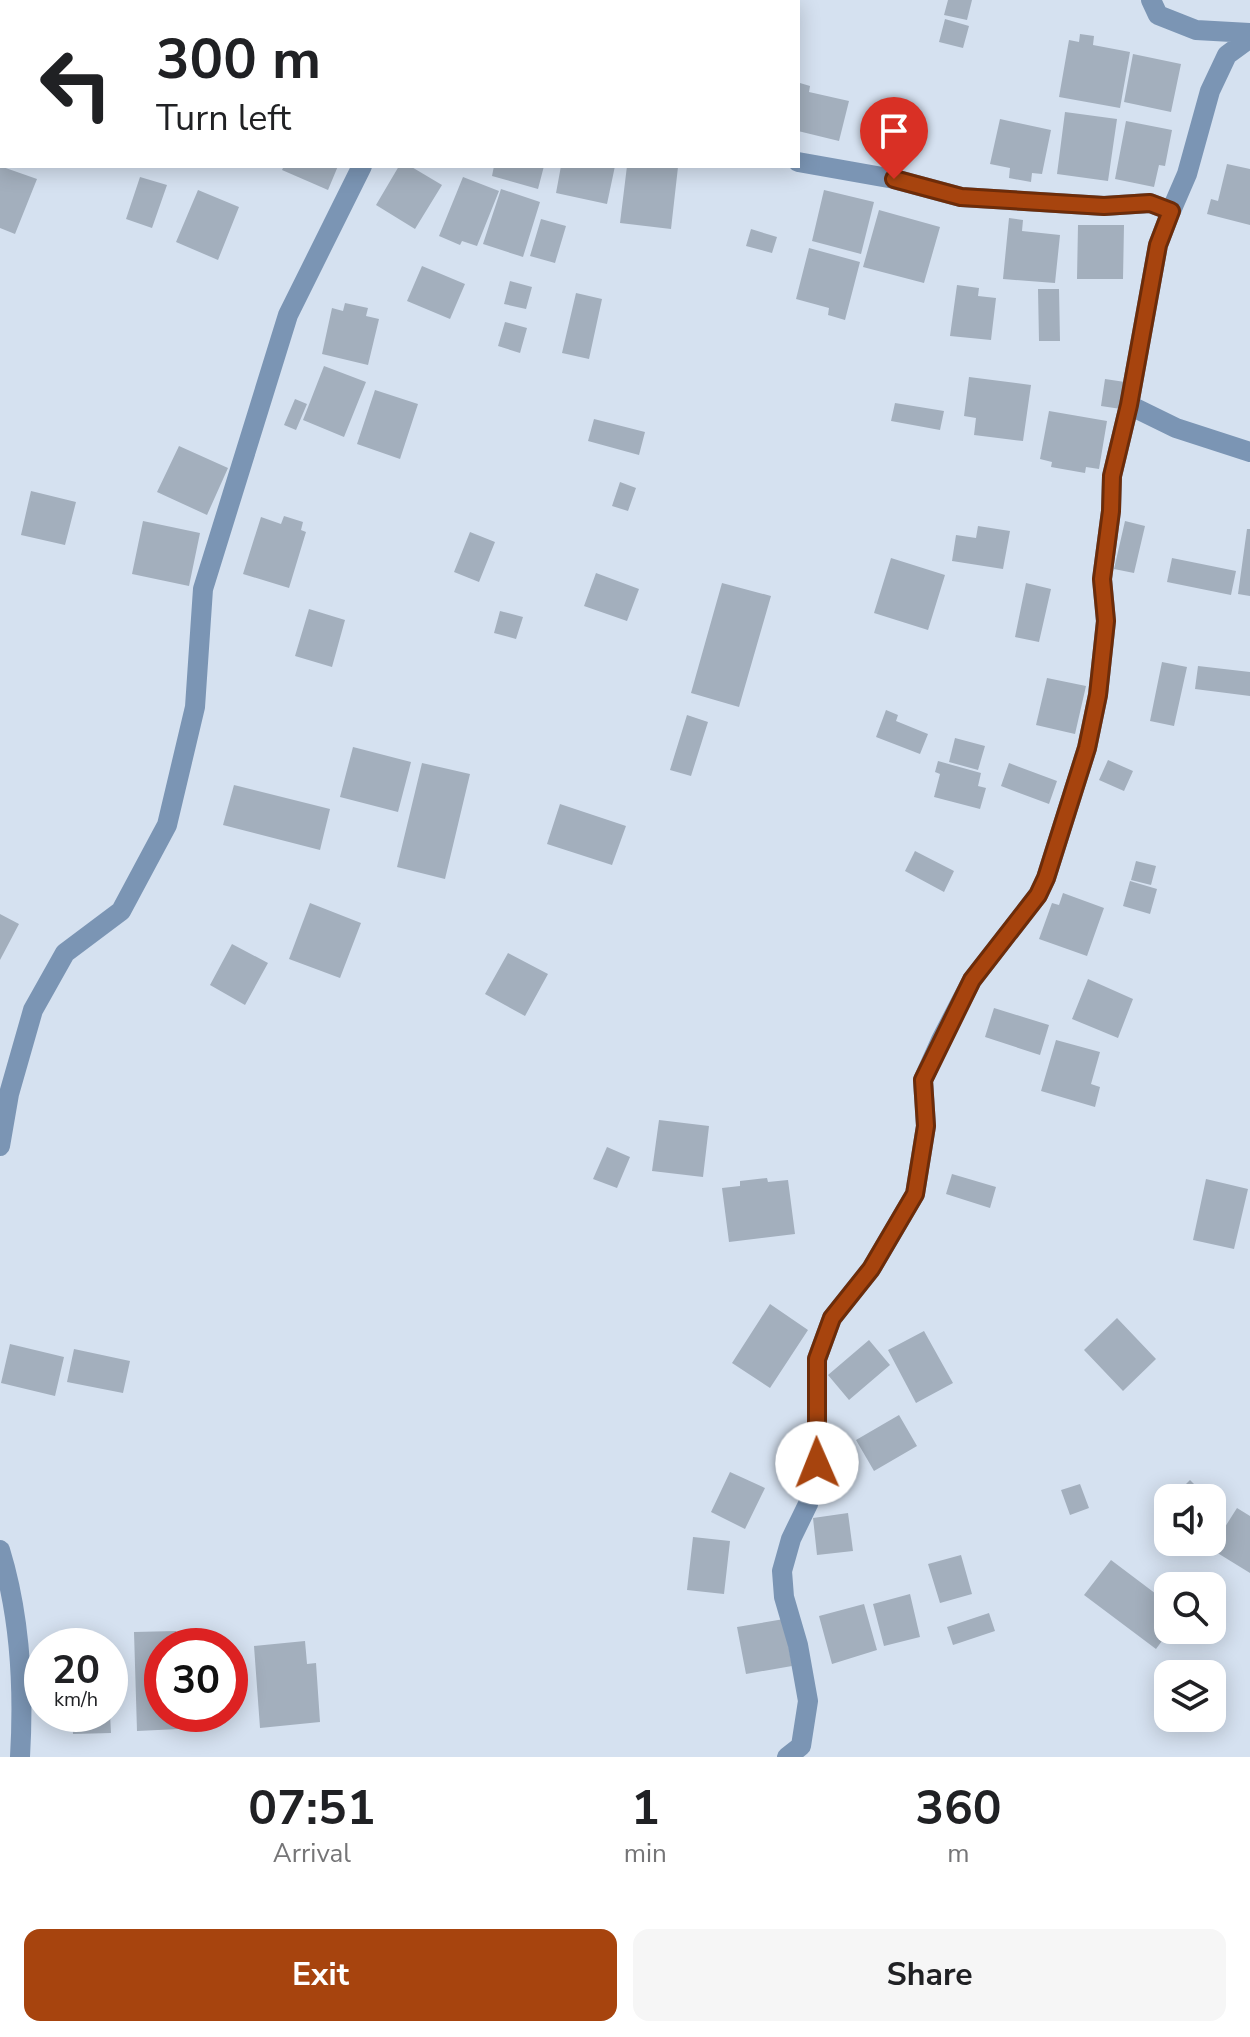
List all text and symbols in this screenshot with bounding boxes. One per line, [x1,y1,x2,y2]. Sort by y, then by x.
text: 300 m [156,21,321,98]
icon: left [24,32,128,136]
text: Turn left [156,94,291,143]
pin [860,97,928,179]
icon: arrive [872,109,916,153]
position arrow [775,1421,859,1505]
map controls [1154,1484,1226,1732]
button: sound [1154,1484,1226,1556]
button: search [1154,1572,1226,1644]
speed limit sign: 30 [144,1628,248,1732]
text: 20 [52,1643,100,1697]
button: layers [1154,1660,1226,1732]
text: km/h [54,1686,98,1713]
text: 07:51 [248,1775,375,1841]
text: 1 [631,1775,660,1841]
text: 360 [915,1775,1002,1841]
text: Arrival [273,1836,351,1871]
text: min [624,1836,667,1871]
text: m [947,1836,970,1871]
button: Exit [24,1929,617,2021]
button: Share [633,1929,1226,2021]

